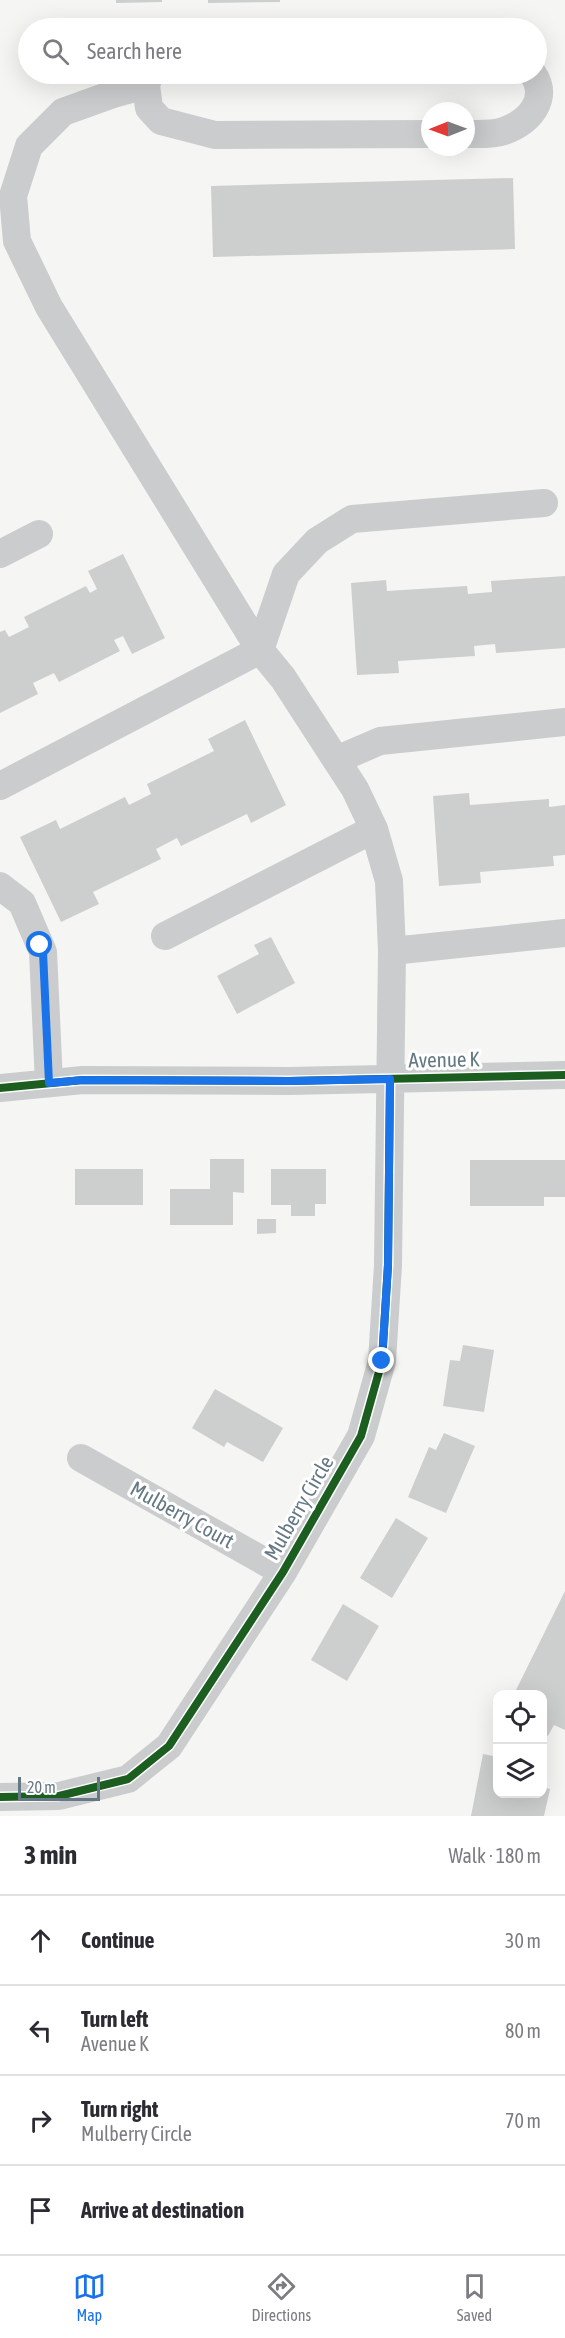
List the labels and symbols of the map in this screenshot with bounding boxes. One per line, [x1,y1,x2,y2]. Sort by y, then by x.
north arrow [421,102,475,156]
route start [26,931,52,957]
street label: Avenue K [408,1046,481,1072]
route end [368,1347,394,1373]
street label: Mulberry Circle [259,1451,338,1564]
street label: Mulberry Court [127,1476,238,1552]
scale bar [18,1774,100,1802]

